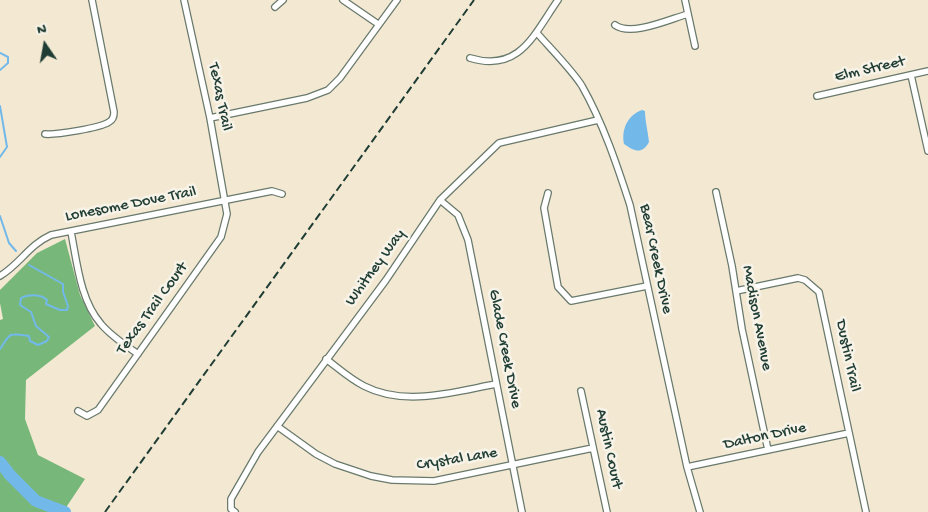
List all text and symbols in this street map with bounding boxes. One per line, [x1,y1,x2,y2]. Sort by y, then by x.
north arrow [20,20,70,70]
text: N [36,21,48,39]
street label: Elm Street [833,53,907,87]
street label: Texas Trail [202,61,236,133]
street label: Lonesome Dove Trail [64,183,198,227]
street label: Bear Creek Drive [634,203,676,315]
street label: Whitney Way [342,226,410,310]
street label: Texas Trail Court [113,259,193,359]
street label: Madison Avenue [736,264,776,372]
street label: Glade Creek Drive [483,288,525,410]
street label: Dustin Trail [830,318,864,394]
street label: Austin Court [590,407,626,491]
street label: Dalton Drive [722,419,808,455]
street label: Crystal Lane [415,444,499,476]

